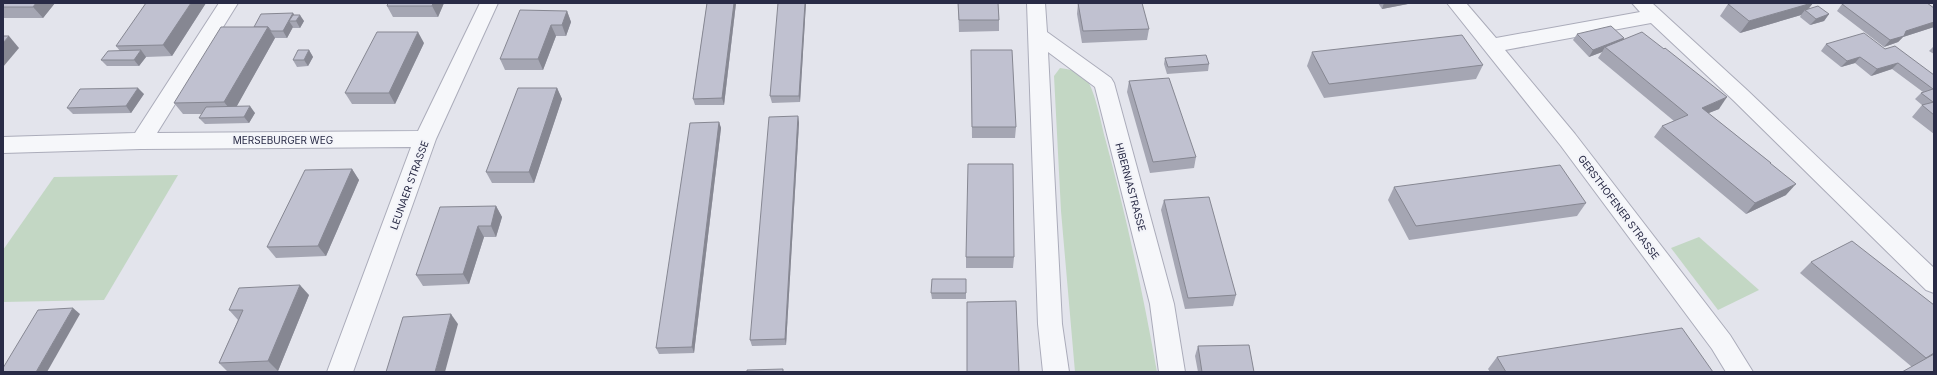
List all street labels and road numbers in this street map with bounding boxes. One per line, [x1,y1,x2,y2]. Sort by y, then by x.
street label: MERSEBURGER WEG [233,134,333,146]
street label: LEUNAER STRASSE [387,139,431,231]
street label: HIBERNIASTRASSE [1113,141,1149,233]
street label: GERSTHOFENER STRASSE [1576,152,1662,262]

